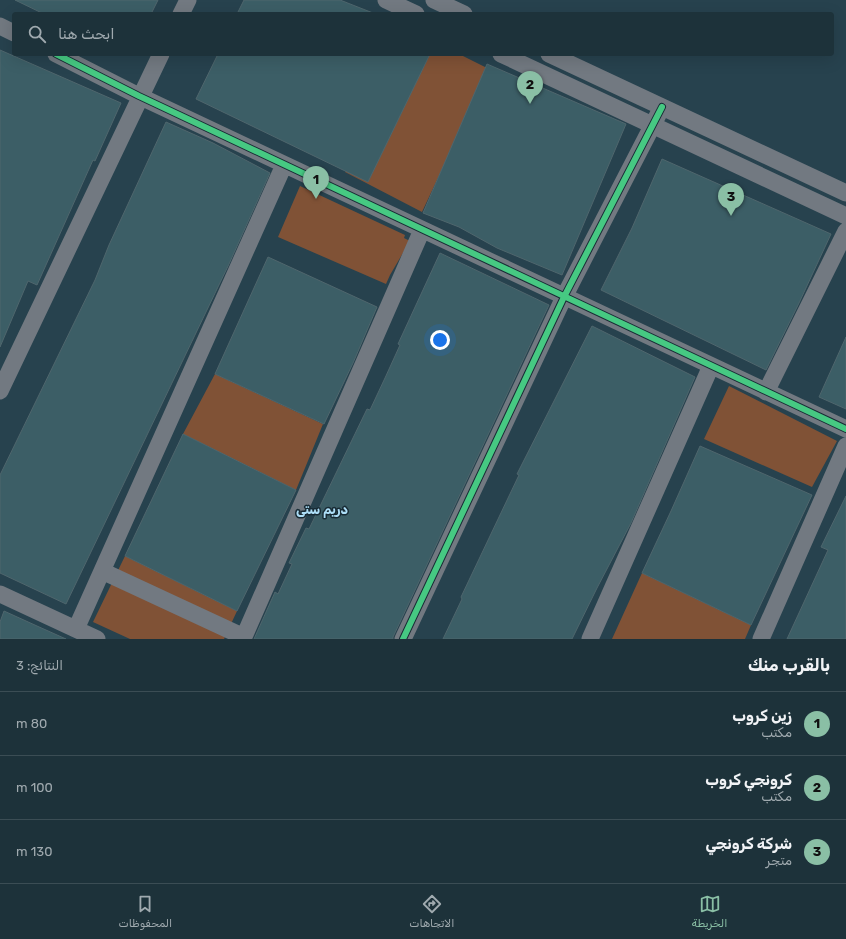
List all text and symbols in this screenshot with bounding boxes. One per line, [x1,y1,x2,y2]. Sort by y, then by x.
search box [12,12,834,56]
icon: search [26,23,48,45]
text: ابحث هنا [58,25,115,43]
pin: 2 [517,71,543,104]
pin: 1 [303,166,329,199]
pin: 3 [718,183,744,216]
your location [430,330,450,350]
district label: دریم ستی [296,502,348,518]
text: بالقرب منك [748,655,830,675]
text: النتائج: 3 [16,658,63,673]
text: زين كروب [732,707,792,725]
text: 80 m [16,716,47,731]
text: 1 [814,716,820,731]
text: مكتب [761,725,792,740]
text: كرونجي كروب [705,771,792,789]
text: 100 m [16,780,53,795]
text: 2 [813,780,821,795]
text: مكتب [761,789,792,804]
text: شركة كرونجي [706,835,792,853]
text: 130 m [16,844,52,859]
text: 3 [813,844,821,859]
text: متجر [766,853,792,868]
tab: المحفوظات [119,893,172,930]
tab: الاتجاهات [409,893,454,930]
tab: الخريطة [692,893,727,930]

